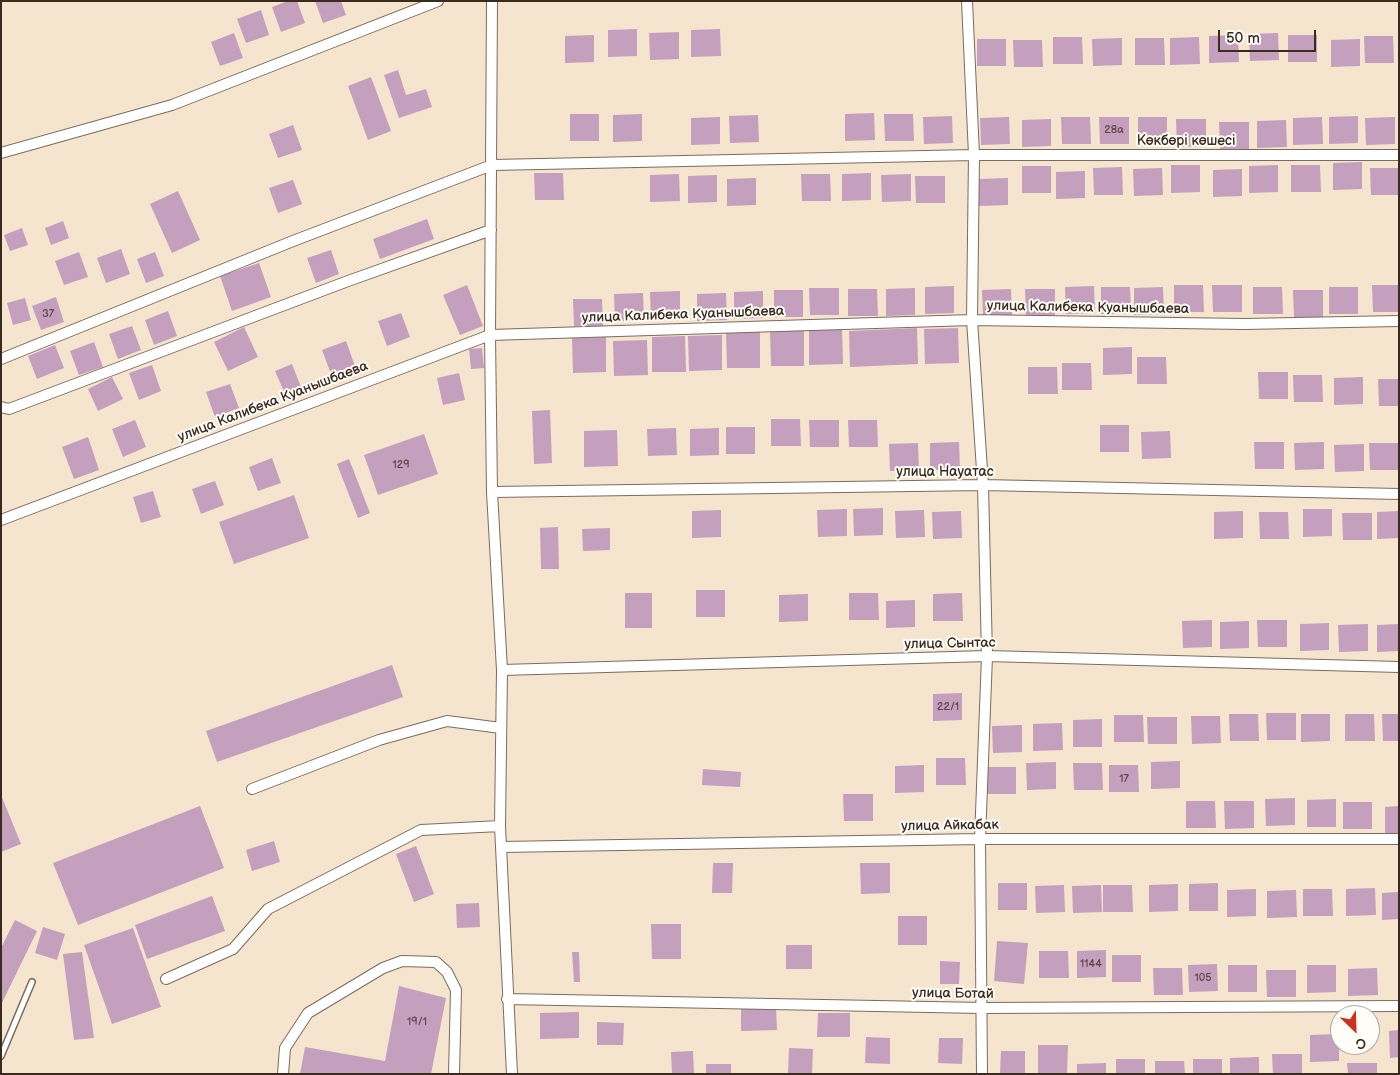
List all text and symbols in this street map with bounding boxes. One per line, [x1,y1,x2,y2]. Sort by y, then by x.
scale bar [1220,20,1318,52]
text: 50 m [1226,29,1260,48]
house number: 28а [1104,123,1124,137]
street label: Көкбөрі көшесі [1137,133,1235,149]
street label: улица Калибека Куанышбаева [987,298,1189,318]
street label: улица Калибека Куанышбаева [582,303,784,327]
house number: 37 [42,307,54,321]
street label: улица Калибека Куанышбаева [176,358,370,446]
house number: 129 [392,458,410,472]
street label: улица Науатас [896,464,994,480]
street label: улица Сынтас [904,635,996,653]
house number: 22/1 [937,700,959,714]
house number: 17 [1119,772,1129,786]
street label: улица Айкабак [901,817,999,835]
house number: 1144 [1080,957,1102,971]
house number: 105 [1194,971,1212,985]
street label: улица Ботай [912,985,994,1003]
north arrow [1330,1005,1380,1055]
house number: 19/1 [407,1015,427,1029]
text: С [1353,1033,1369,1053]

